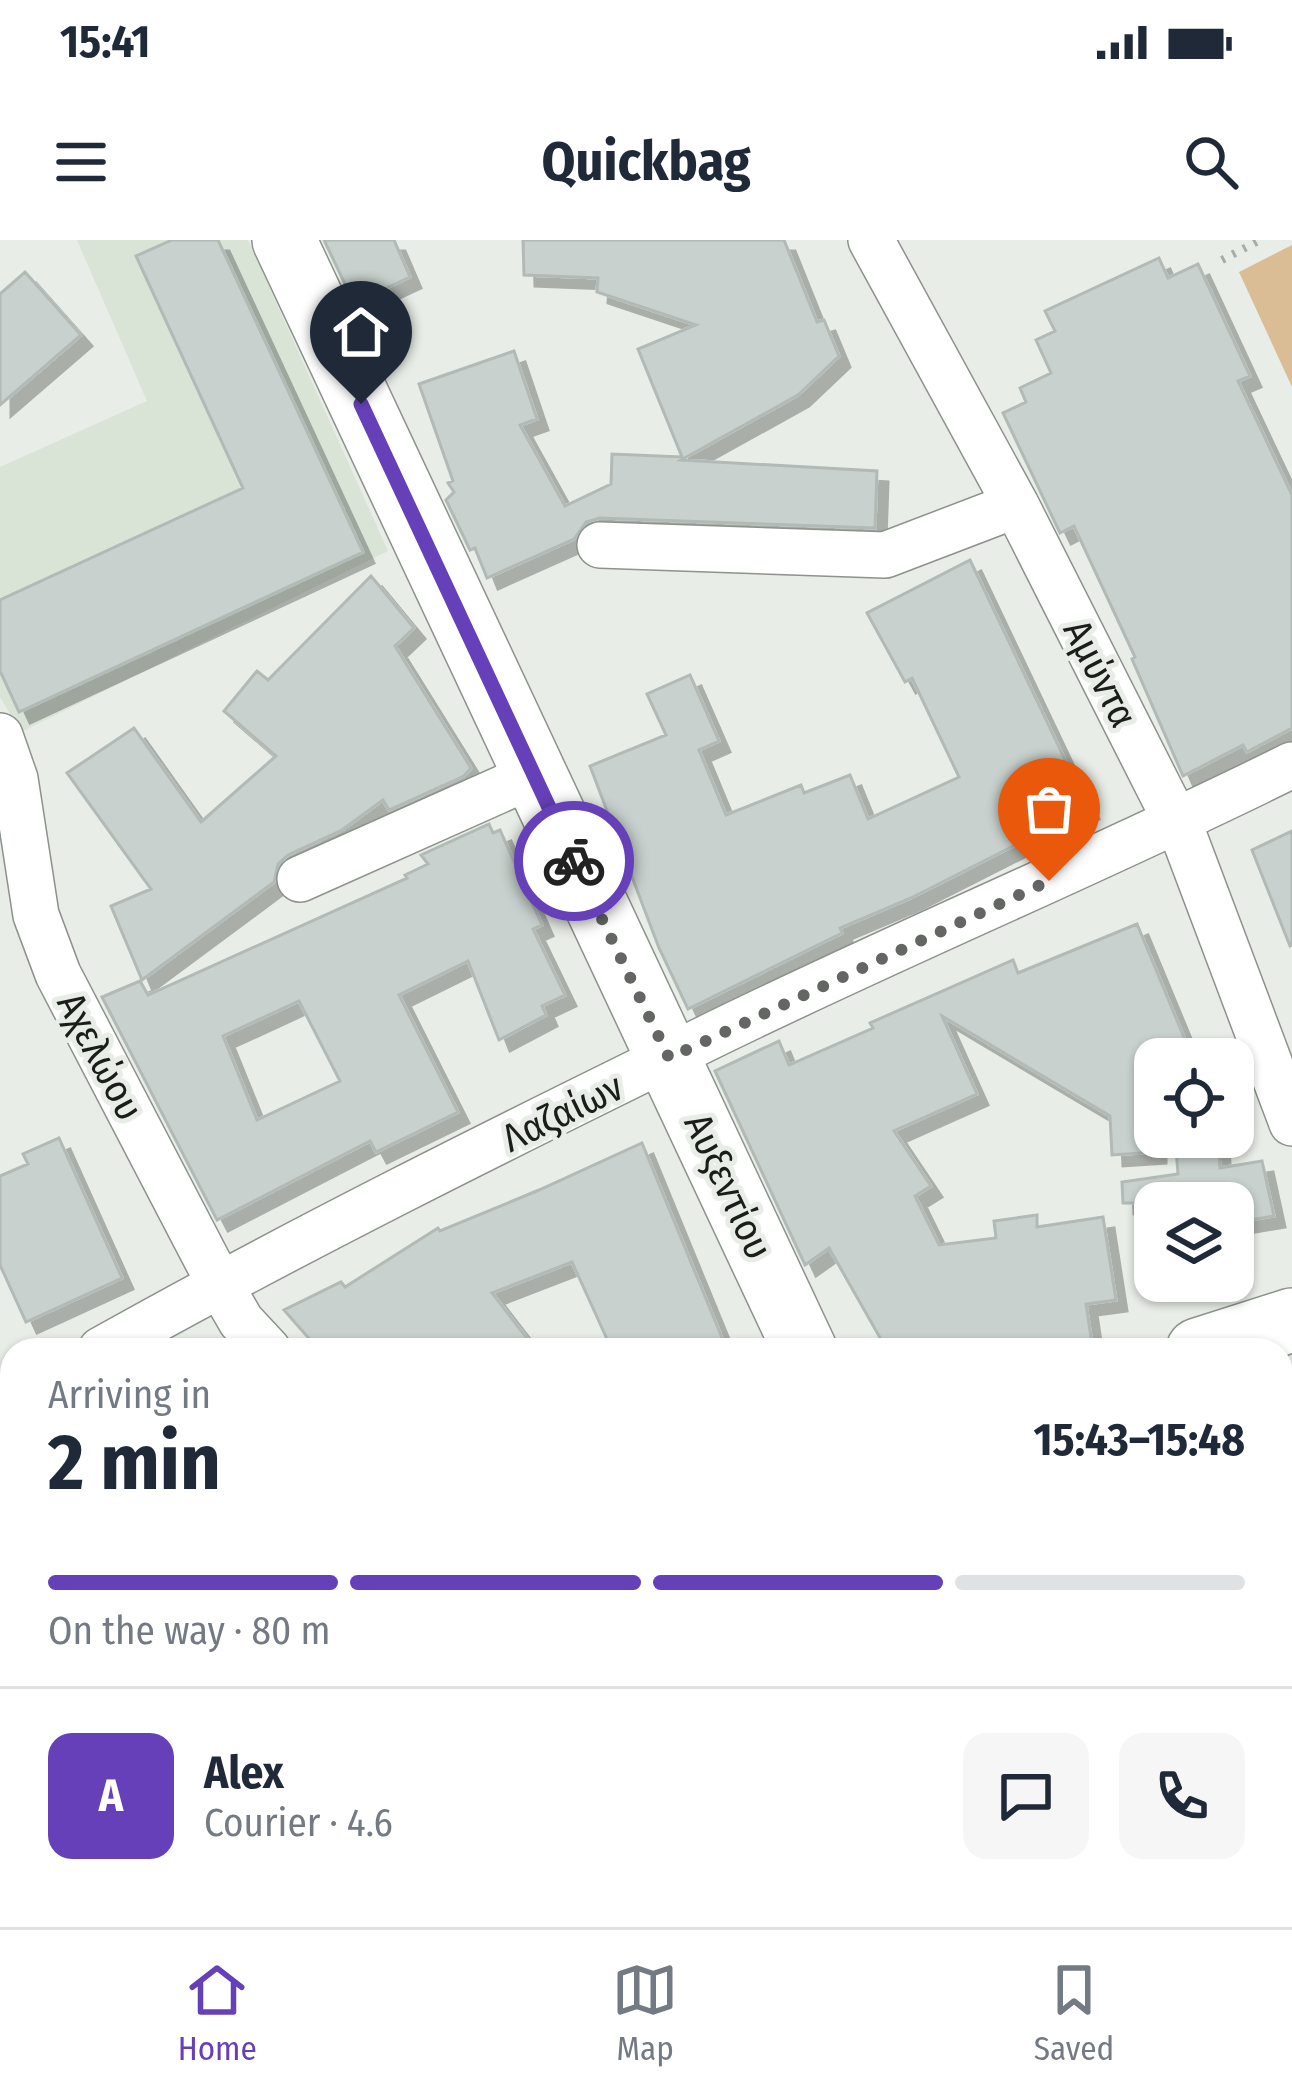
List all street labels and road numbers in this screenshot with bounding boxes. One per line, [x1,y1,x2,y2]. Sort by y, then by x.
street label: Αμύντα [1054,612,1147,735]
street label: Αχελώου [48,985,153,1128]
street label: Λαζαίων [494,1064,630,1162]
street label: Αυξεντίου [674,1106,782,1266]

